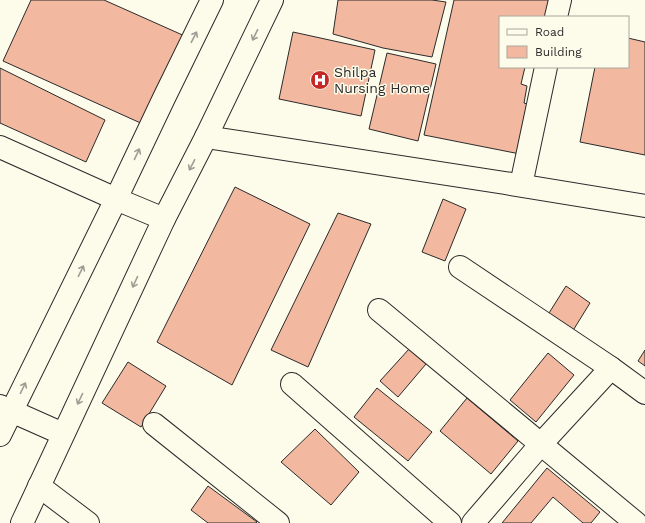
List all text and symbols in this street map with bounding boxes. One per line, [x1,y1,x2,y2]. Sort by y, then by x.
legend [499,16,629,68]
text: Road [535,25,564,39]
one-way arrow [251,29,258,41]
one-way arrow [191,31,198,43]
text: Building [535,45,582,59]
place label: Shilpa Nursing Home [334,64,430,96]
hospital icon: Shilpa Nursing Home [309,69,331,91]
one-way arrow [134,148,141,160]
one-way arrow [188,158,195,170]
one-way arrow [78,265,85,277]
one-way arrow [131,275,138,287]
one-way arrow [20,382,27,394]
one-way arrow [76,393,83,405]

